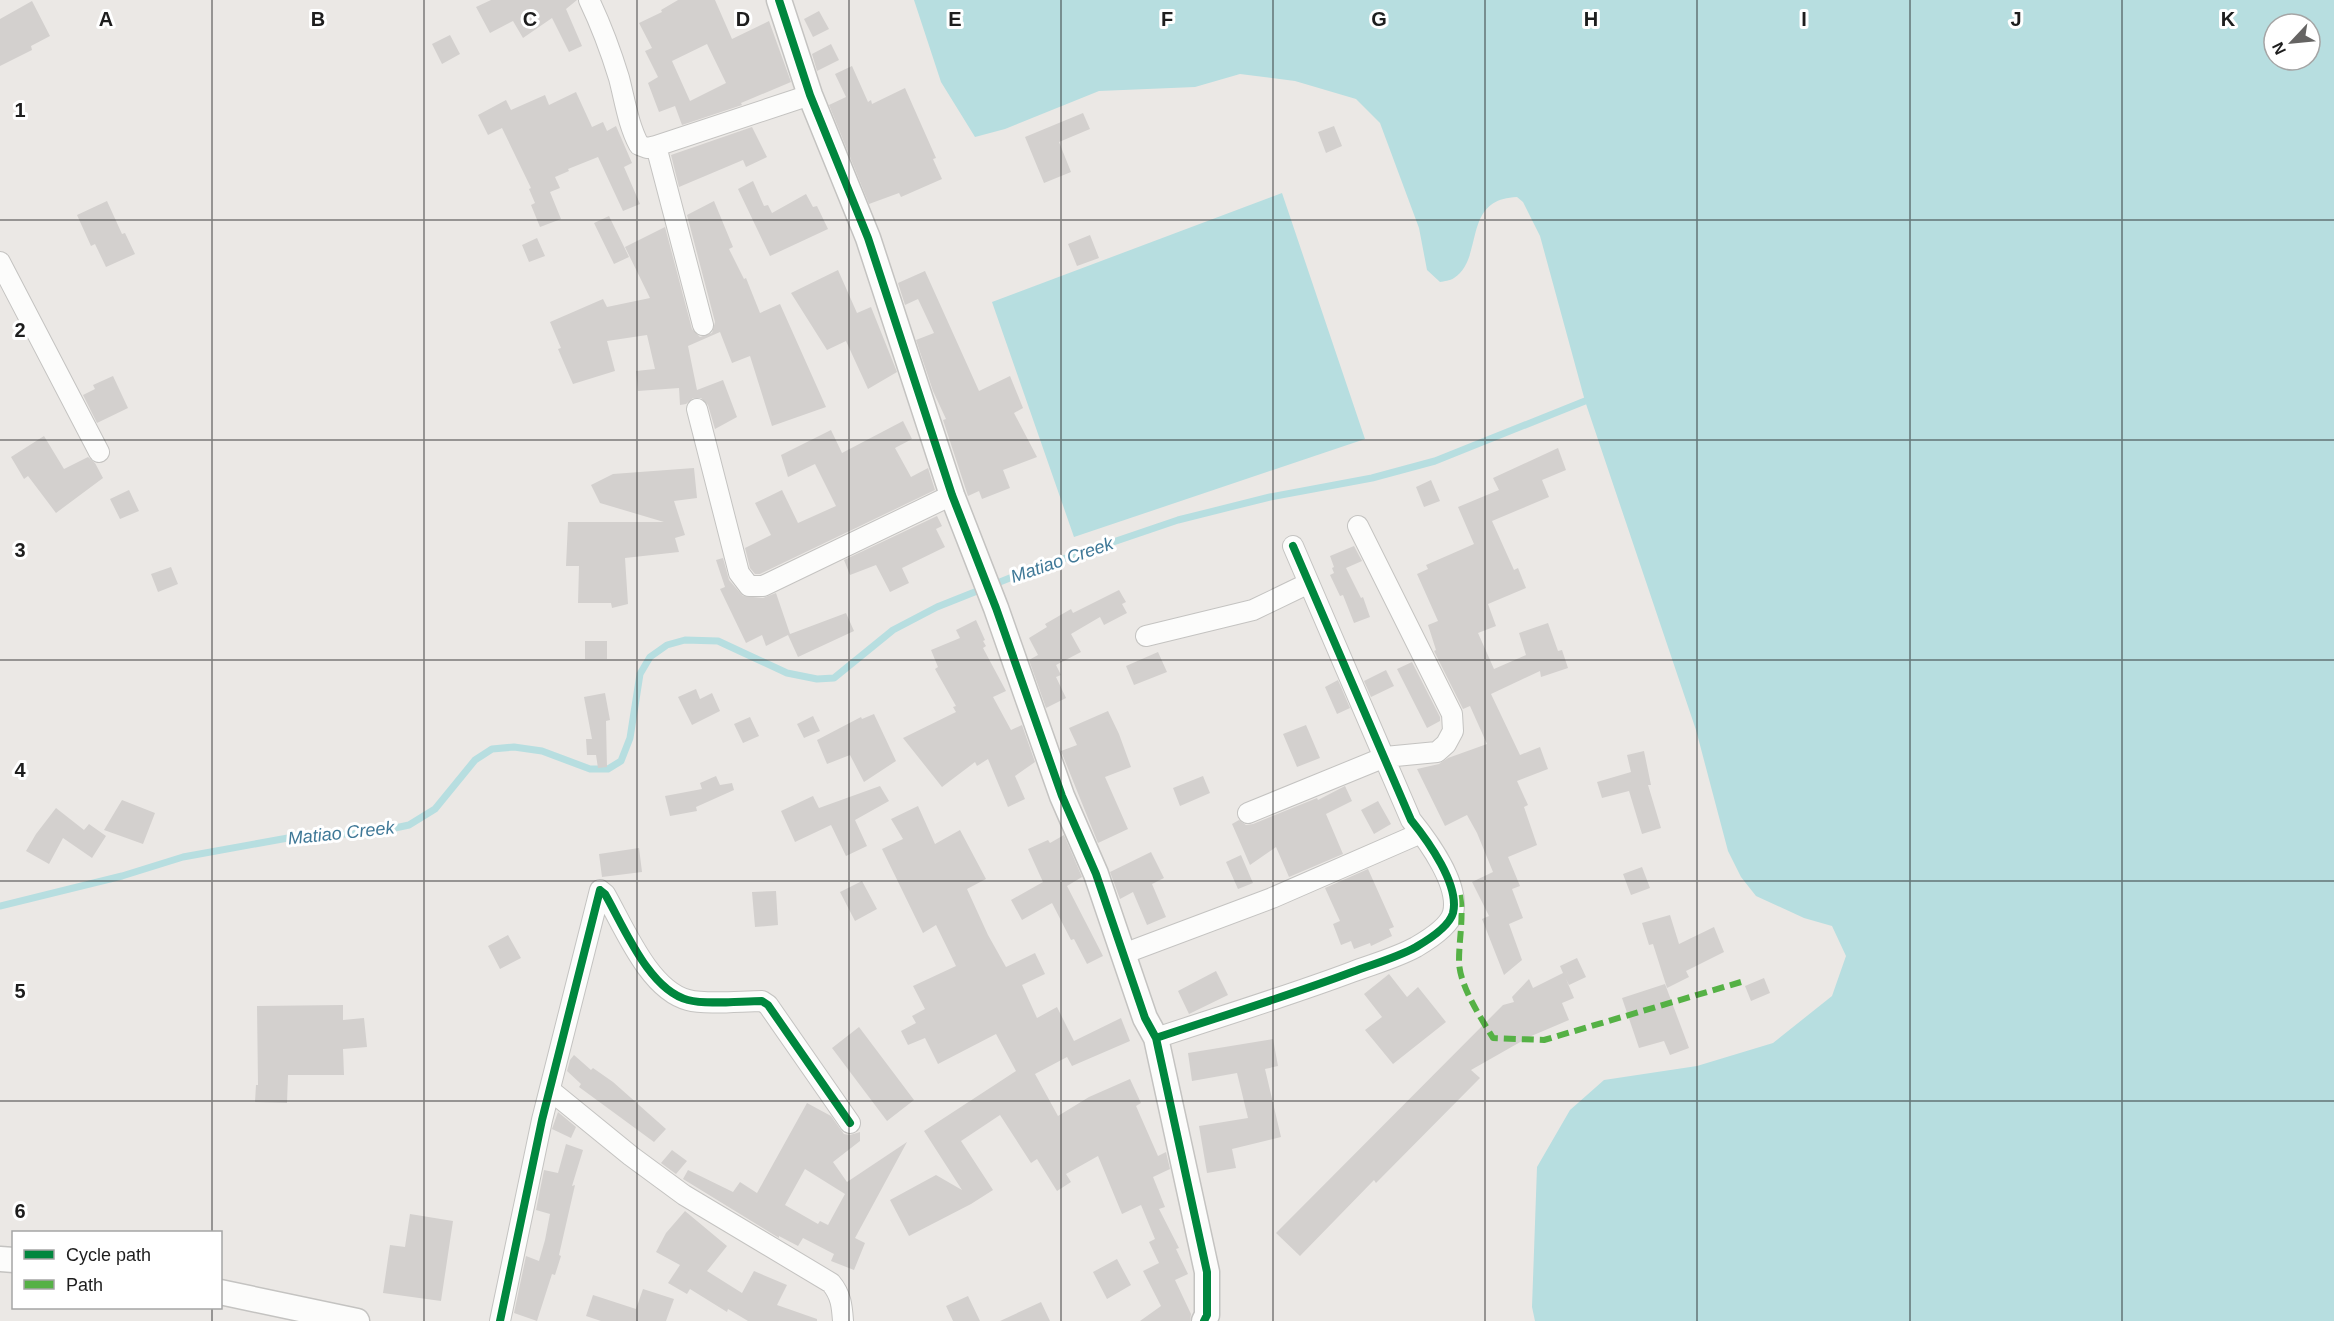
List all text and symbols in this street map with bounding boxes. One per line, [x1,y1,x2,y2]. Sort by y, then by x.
text: A [99,8,113,30]
text: B [311,8,325,30]
text: C [523,8,537,30]
text: D [736,8,750,30]
text: E [948,8,962,30]
text: F [1161,8,1173,30]
text: G [1371,8,1387,30]
text: H [1584,8,1598,30]
text: I [1801,8,1807,30]
text: J [2010,8,2022,30]
text: K [2221,8,2236,30]
north arrow [2262,12,2322,72]
text: N [2269,39,2289,57]
text: 1 [14,99,26,121]
text: 2 [14,319,26,341]
water label: Matiao Creek [1008,533,1117,587]
text: 3 [14,539,26,561]
text: 4 [14,759,26,781]
water label: Matiao Creek [287,817,396,849]
text: 5 [14,980,26,1002]
text: 6 [14,1200,26,1222]
legend [12,1231,222,1309]
text: Cycle path [66,1245,151,1265]
text: Path [66,1275,103,1295]

